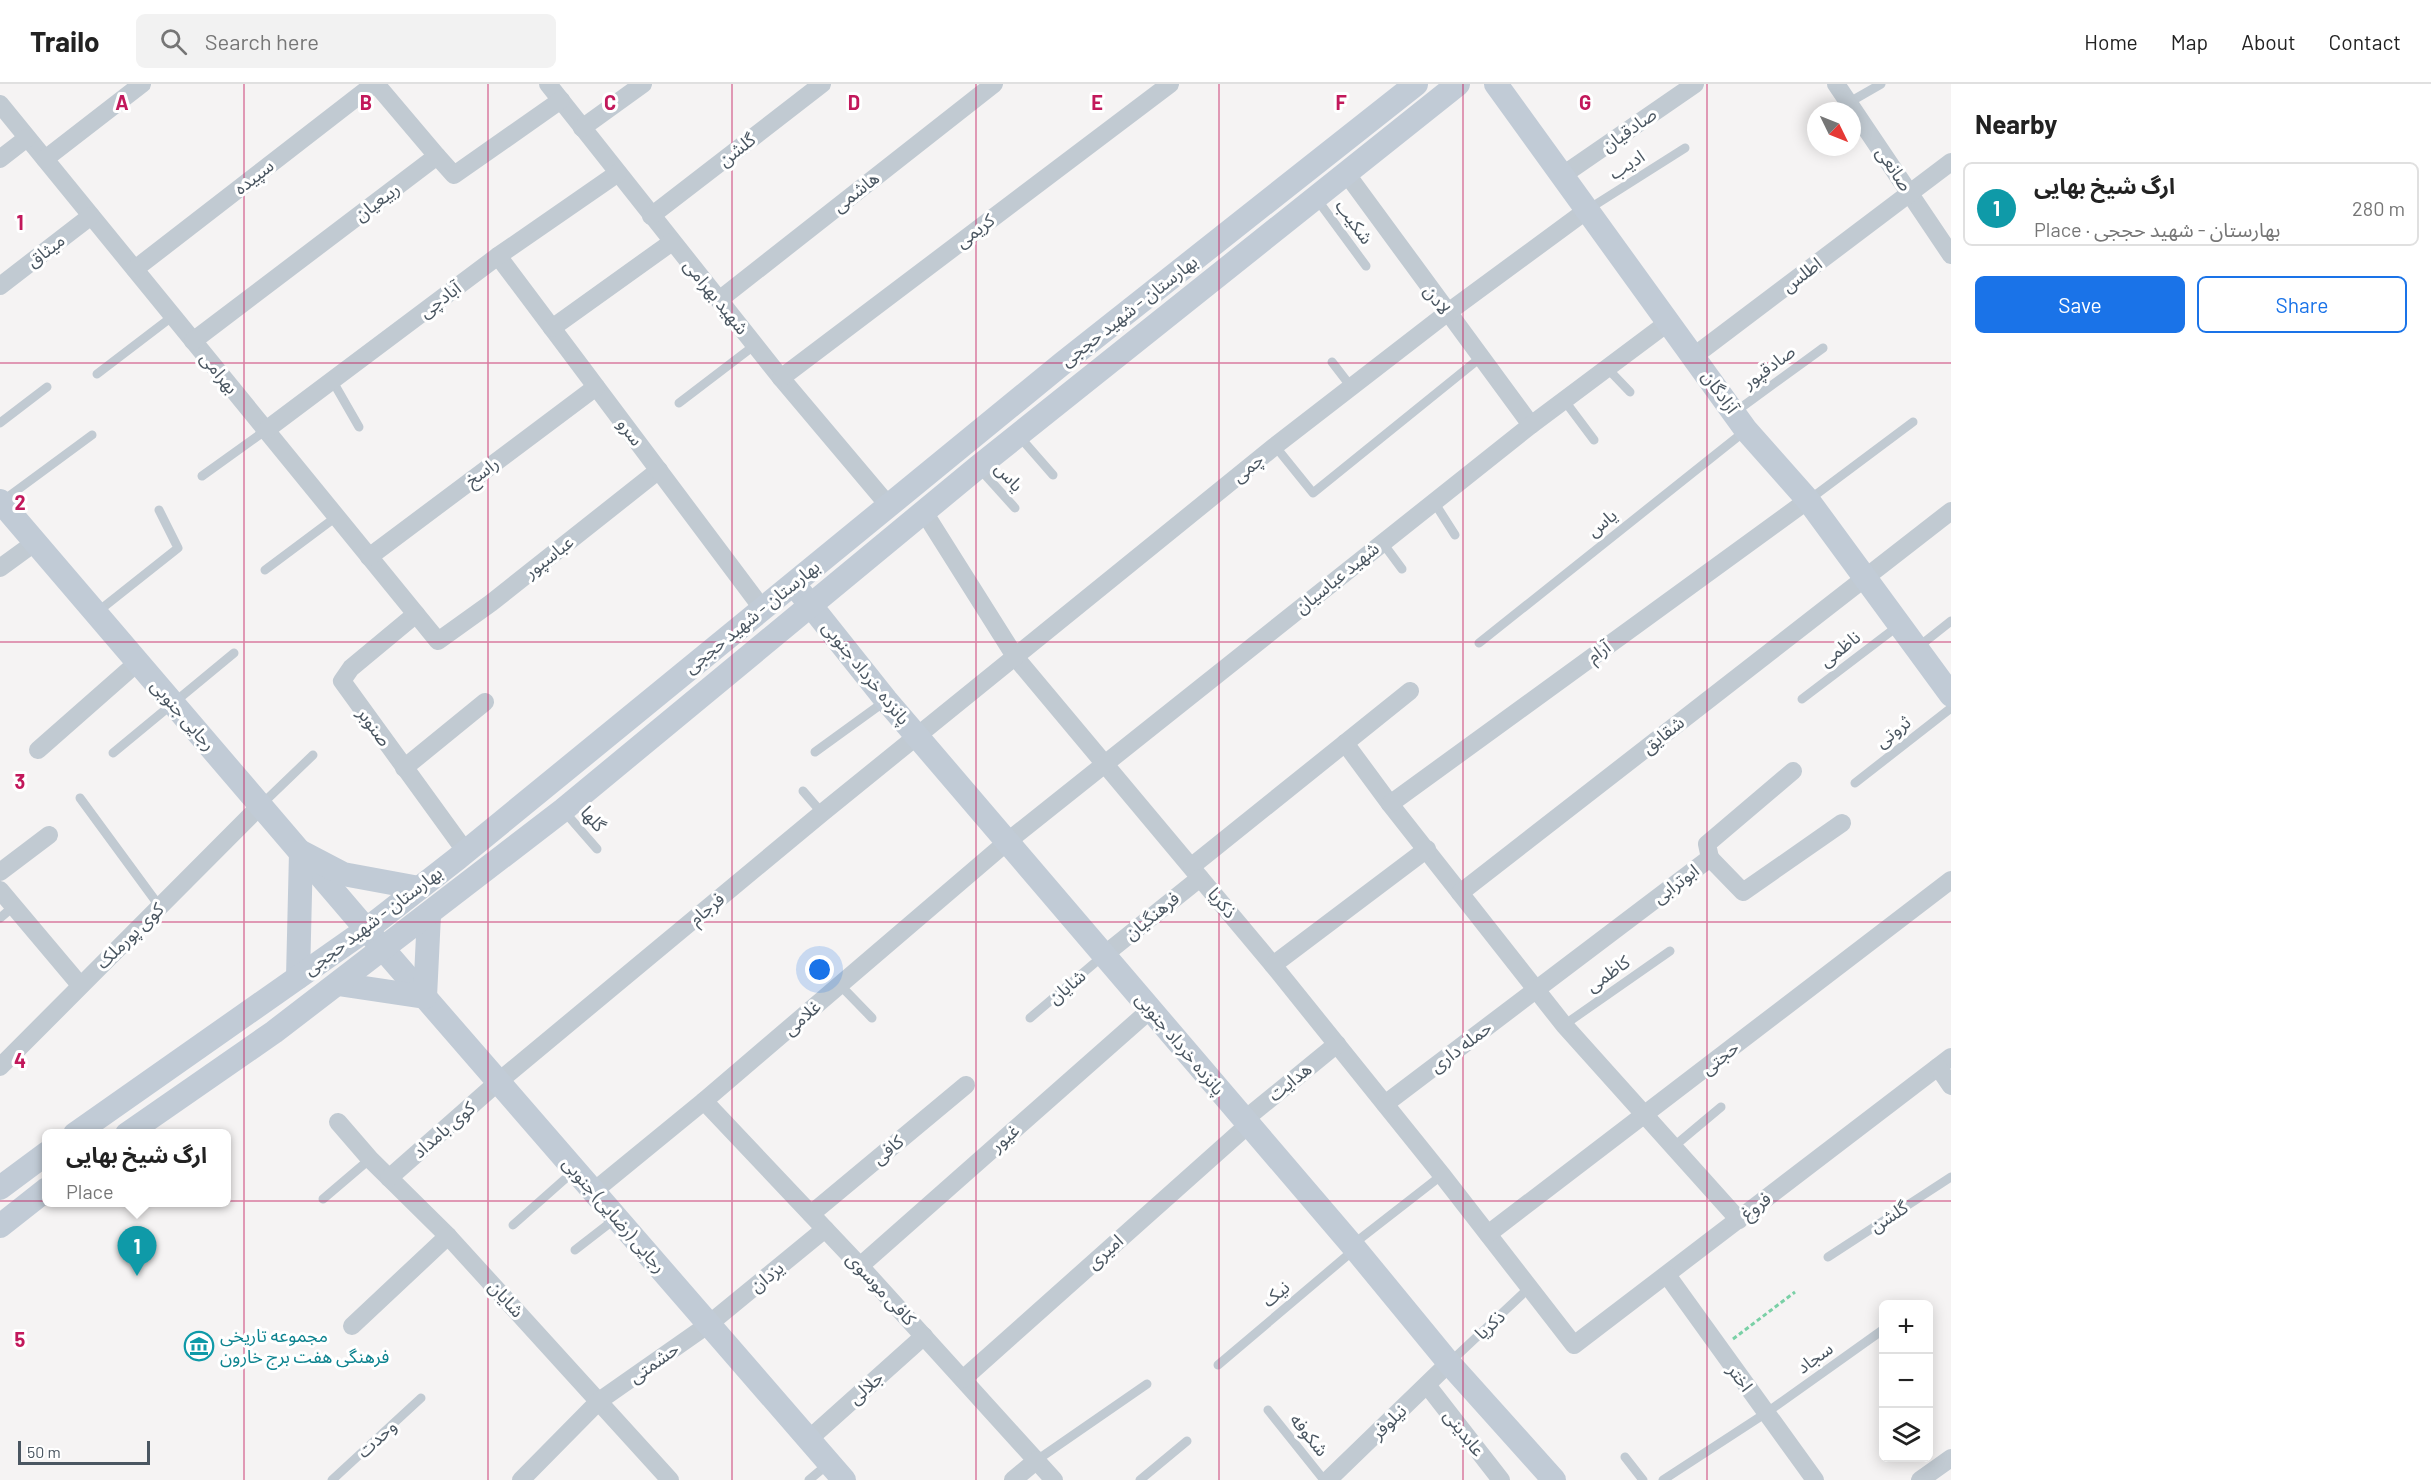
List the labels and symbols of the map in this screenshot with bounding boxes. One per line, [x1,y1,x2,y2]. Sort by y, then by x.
text: A [115,90,129,114]
text: B [360,90,372,114]
text: C [604,90,616,114]
text: D [848,90,860,114]
text: E [1091,90,1103,114]
text: F [1335,90,1347,114]
text: G [1579,90,1591,114]
street label: صادقیان [1597,102,1661,157]
north arrow [1807,102,1861,156]
street label: گلشن [713,127,760,171]
street label: صانعی [1871,142,1918,195]
street label: ادیب [1605,145,1648,184]
street label: سپیده [229,154,278,199]
street label: هاشمی [828,166,884,217]
street label: ربیعیان [349,177,404,226]
street label: شکیب [1331,195,1378,248]
street label: کریمی [951,208,999,253]
text: 1 [16,210,24,234]
street label: میثاق [22,229,69,272]
street label: بهارستان - شهید حججی [1055,250,1202,371]
street label: اطلس [1777,252,1826,297]
street label: شهید بهرامی [679,254,754,339]
street label: آبادچی [414,276,466,323]
street label: لادن [1419,280,1456,319]
street label: صادقپور [1737,340,1800,394]
street label: بهرامی [195,347,243,398]
street label: آزادگان [1697,365,1744,419]
street label: سرو [612,413,648,450]
street label: چمی [1227,448,1268,487]
street label: راسخ [460,452,504,493]
street label: یاس [990,457,1029,496]
text: 2 [14,490,26,514]
street label: یاس [1582,503,1622,542]
street label: عباسپور [519,530,578,584]
street label: شهید عباسیان [1290,537,1384,619]
street label: بهارستان - شهید حججی [679,555,824,678]
street label: پانزده خرداد جنوبی [817,616,915,729]
street label: ناظمی [1815,625,1865,672]
street label: آرام [1582,635,1617,670]
street label: رجایی جنوبی [146,674,221,755]
street label: صنوبر [352,702,396,751]
street label: ثروتی [1870,710,1915,753]
street label: شقایق [1637,711,1689,759]
text: 3 [15,769,25,793]
street label: گلها [577,801,611,836]
street label: ابوترابی [1648,859,1703,908]
street label: بهارستان - شهید حججی [299,861,447,980]
street label: ذکریا [1203,883,1242,923]
street label: فرهنگیان [1119,886,1184,945]
street label: فرجام [684,887,731,932]
street label: کوی پورملک [91,897,169,974]
street label: کاظمی [1581,950,1635,997]
your location [805,955,834,984]
street label: شایان [1043,964,1090,1009]
street label: پانزده خرداد جنوبی [1131,988,1230,1100]
street label: غلامی [778,995,825,1040]
street label: حمله داری [1425,1016,1496,1077]
street label: حجتی [1696,1036,1743,1080]
text: 4 [14,1048,26,1072]
street label: هدایت [1263,1057,1315,1105]
street label: کوی بامداد [408,1096,480,1163]
street label: غیور [985,1119,1024,1157]
street label: کافی [867,1130,909,1169]
street label: رجایی (رضایی) جنوبی [558,1152,671,1278]
street label: فروغ [1736,1187,1777,1227]
street label: گلشن [1865,1195,1913,1237]
pin: 1 [118,1226,156,1276]
street label: امیری [1082,1229,1128,1274]
street label: کافی موسوی [842,1247,921,1330]
street label: یزدان [745,1256,788,1297]
street label: شایان [484,1275,529,1322]
street label: نیک [1257,1275,1294,1311]
street label: ذکریا [1470,1305,1510,1344]
place label: مجموعه تاریخی فرهنگی هفت برج خارون [220,1324,389,1370]
text: 5 [15,1327,26,1351]
museum icon: مجموعه تاریخی فرهنگی هفت برج خارون [183,1330,215,1362]
street label: حشمتی [624,1337,683,1388]
street label: سجاد [1792,1337,1837,1378]
street label: اختر [1722,1359,1758,1396]
street label: جلالی [843,1366,888,1409]
street label: نیلوفر [1365,1399,1411,1445]
street label: عابدینی [1439,1405,1490,1461]
street label: شکوفه [1285,1409,1334,1461]
street label: وحدت [352,1415,401,1462]
scale bar [18,1438,150,1466]

